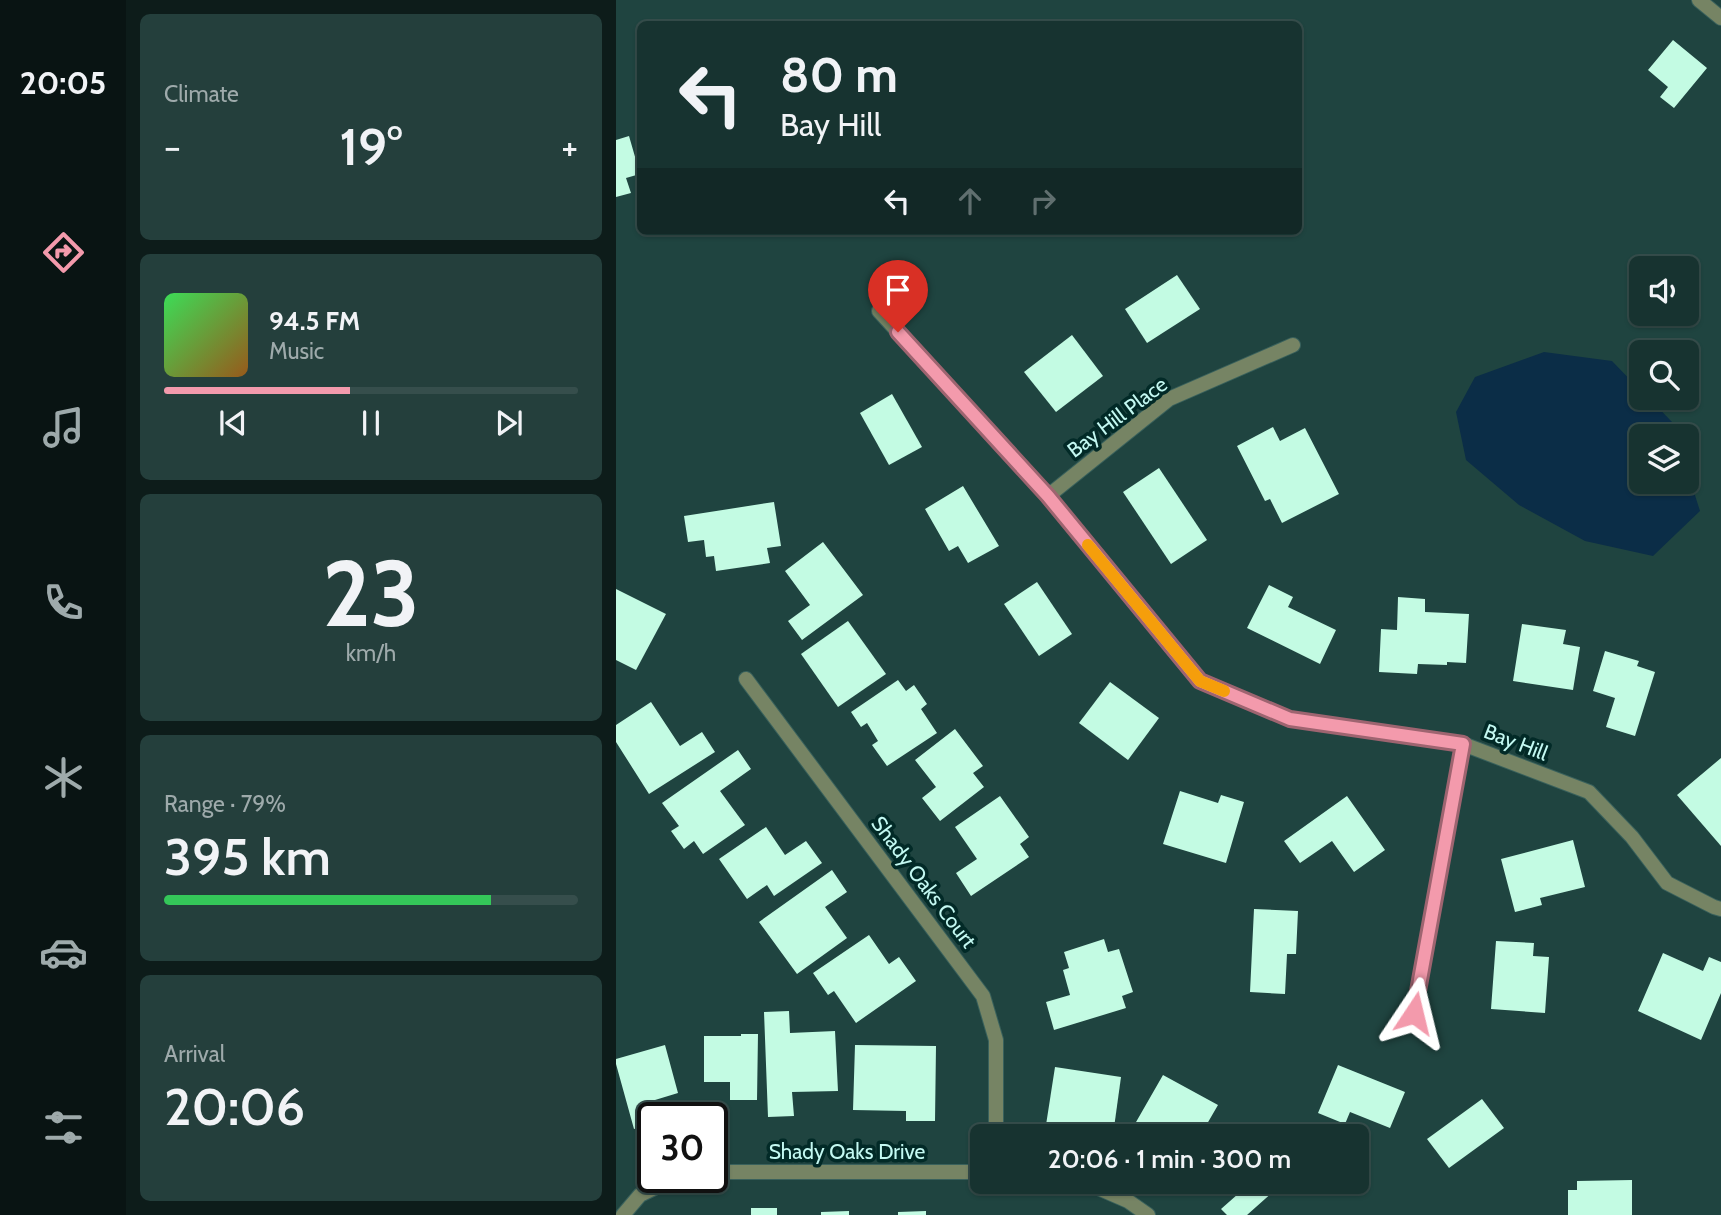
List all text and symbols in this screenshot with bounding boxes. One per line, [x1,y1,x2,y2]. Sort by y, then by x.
text: 80 m [780,45,898,104]
icon: left [665,49,756,140]
text: 20:05 [20,63,106,102]
text: Climate [164,80,239,108]
text: Bay Hill [780,105,881,144]
text: 19° [340,115,402,178]
text: − [164,123,181,170]
text: + [561,123,578,170]
icon: left [878,182,916,220]
icon: ahead [951,182,989,220]
icon: right [1024,182,1062,220]
icon: directions [39,228,88,277]
map controls [1629,256,1699,494]
button: sound [1629,256,1699,326]
pin [868,260,928,332]
icon: arrive [879,271,917,309]
text: 94.5 FM [269,305,360,337]
text: Music [269,337,324,365]
button: search [1629,340,1699,410]
street label: Bay Hill Place [1062,371,1172,463]
icon: music [39,403,88,452]
icon: previous [214,404,252,442]
icon: pause [352,404,390,442]
icon: next [490,404,528,442]
button: layers [1629,424,1699,494]
text: 23 [322,538,420,649]
icon: phone [39,578,88,627]
text: km/h [346,639,396,667]
street label: Bay Hill [1480,718,1552,766]
icon: climate [39,753,88,802]
text: Range · 79% [164,790,286,818]
street label: Shady Oaks Court [866,811,982,953]
text: 395 km [164,825,331,888]
icon: car [39,928,88,977]
position arrow [1377,976,1451,1050]
text: Arrival [164,1040,225,1068]
text: 20:06 [164,1075,305,1138]
speed limit sign: 30 [637,1102,728,1193]
icon: filters [39,1103,88,1152]
street label: Shady Oaks Drive [769,1139,926,1164]
text: 20:06 · 1 min · 300 m [1048,1143,1291,1175]

